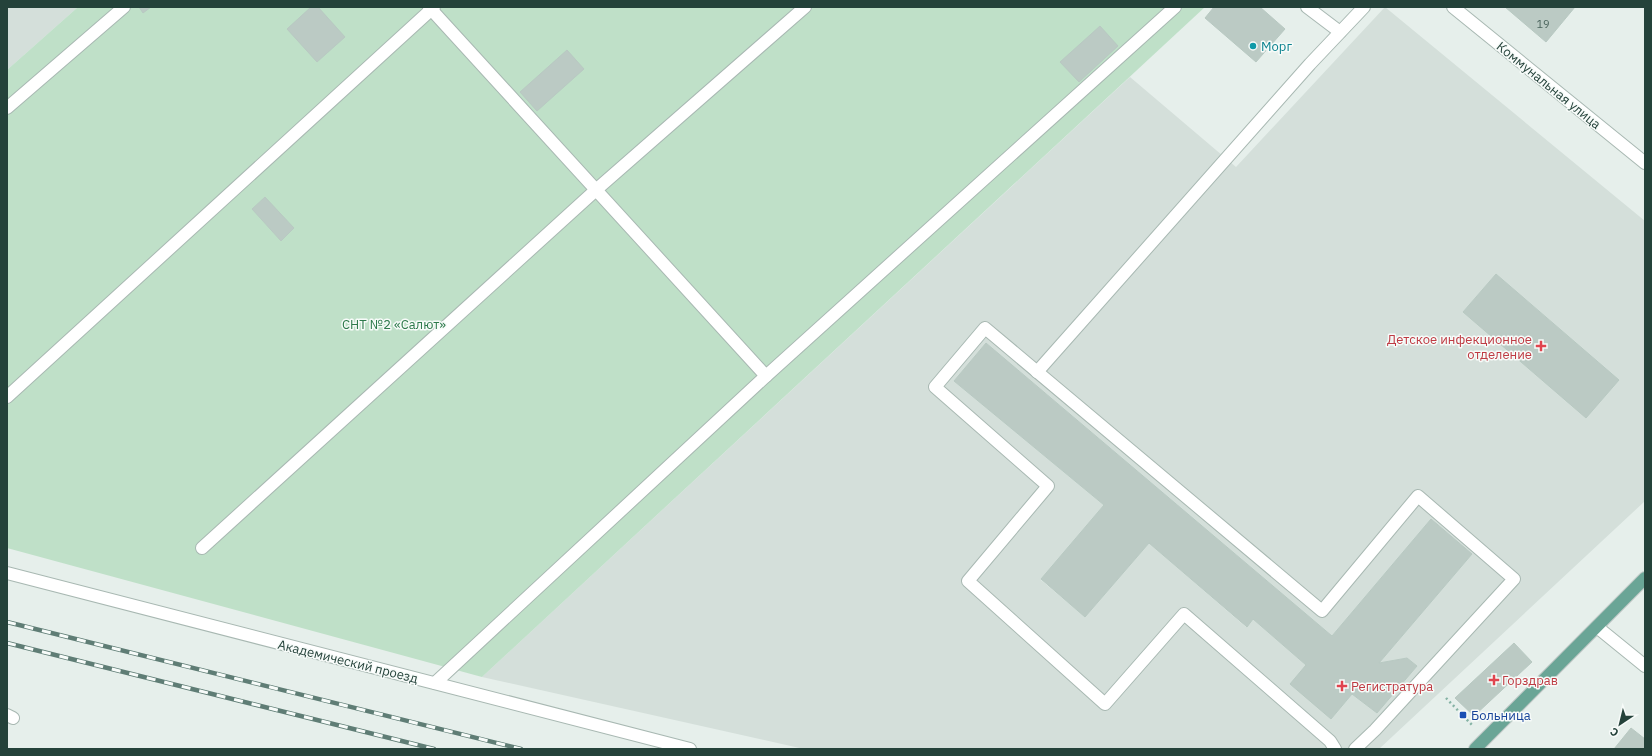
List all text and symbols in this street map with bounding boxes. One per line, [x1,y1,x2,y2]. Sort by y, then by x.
house number: 19 [1536,17,1550,31]
place label: Морг [1261,38,1292,55]
street label: Коммунальная улица [1493,38,1604,133]
marker: Морг [1248,41,1258,51]
park label: СНТ №2 «Салют» [342,316,446,333]
place label: Детское инфекционное отделение [1387,331,1532,363]
marker: Детское инфекционное отделение [1535,340,1547,352]
street label: Академический проезд [276,636,420,687]
place label: Горздрав [1502,672,1558,689]
marker: Горздрав [1489,675,1499,685]
place label: Регистратура [1351,678,1433,695]
marker: Регистратура [1336,680,1348,692]
north arrow [1600,704,1640,744]
place label: Больница [1471,707,1531,724]
marker: Больница [1458,710,1468,720]
text: С [1607,724,1621,740]

